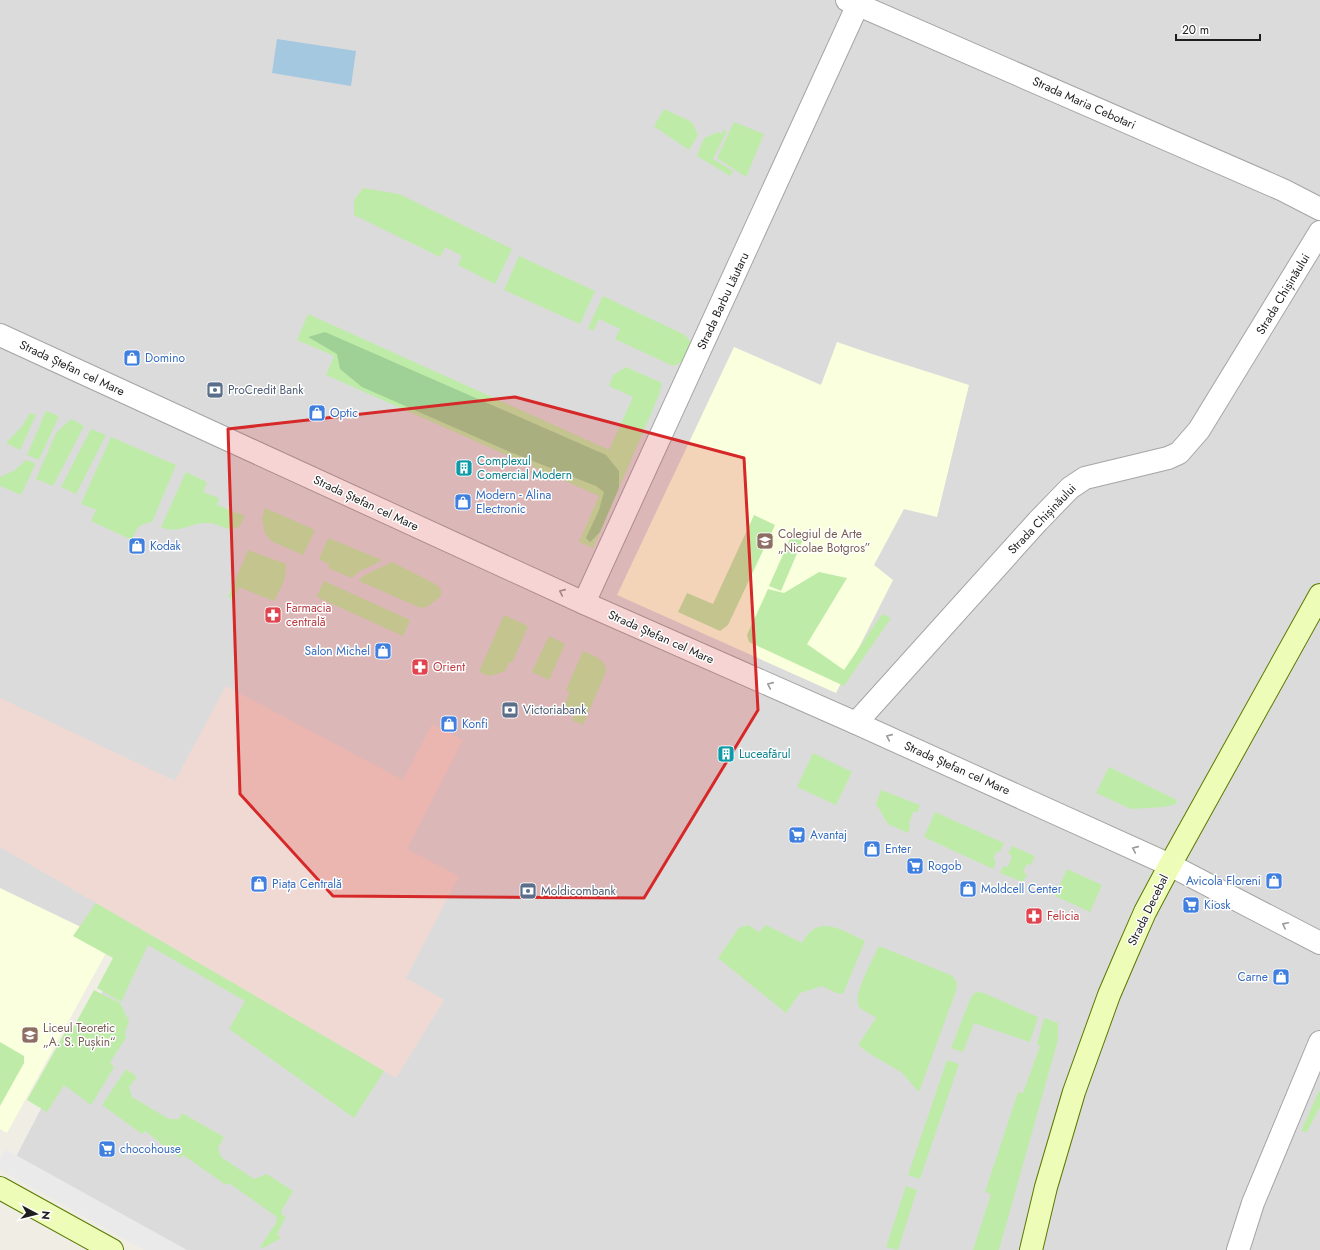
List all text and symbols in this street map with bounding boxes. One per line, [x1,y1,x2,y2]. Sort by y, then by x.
scale bar [1176,16,1260,42]
text: 20 m [1182,21,1209,39]
street label: Strada Maria Cebotari [1029,72,1139,134]
street label: Strada Barbu Lăutaru [693,249,753,353]
street label: Strada Chișinăului [1252,250,1314,338]
street label: Strada Ștefan cel Mare [16,336,128,400]
shop icon: Domino [122,348,142,368]
place label: Domino [145,349,185,367]
bank icon: ProCredit Bank [205,380,225,400]
place label: ProCredit Bank [228,381,304,399]
shop icon: Optic [307,403,327,423]
place label: Optic [330,404,358,422]
place label: Complexul Comercial Modern [477,452,572,484]
building icon: Complexul Comercial Modern [454,458,474,478]
street label: Strada Ștefan cel Mare [310,471,422,535]
street label: Strada Chișinăului [1004,480,1080,558]
place label: Modern - Alina Electronic [476,486,552,518]
shop icon: Modern - Alina Electronic [453,492,473,512]
place label: Colegiul de Arte „Nicolae Botgros” [778,525,870,557]
school or university icon: Colegiul de Arte „Nicolae Botgros” [755,531,775,551]
shop icon: Kodak [127,536,147,556]
place label: Kodak [150,537,182,555]
one-way arrow [558,589,565,597]
place label: Farmacia centrală [286,599,332,631]
pharmacy icon: Farmacia centrală [263,605,283,625]
street label: Strada Ștefan cel Mare [605,606,717,668]
shop icon: Salon Michel [373,641,393,661]
place label: Salon Michel [305,642,370,660]
pharmacy icon: Orient [410,657,430,677]
place label: Orient [433,658,465,676]
one-way arrow [767,681,774,689]
bank icon: Victoriabank [500,700,520,720]
place label: Victoriabank [523,701,587,719]
shop icon: Konfi [439,714,459,734]
place label: Konfi [462,715,488,733]
one-way arrow [886,734,893,742]
street label: Strada Ștefan cel Mare [901,737,1013,799]
building icon: Luceafărul [716,744,736,764]
place label: Luceafărul [739,745,791,763]
supermarket icon: Аvantaj [787,825,807,845]
place label: Аvantaj [810,826,847,844]
shop icon: Enter [862,839,882,859]
place label: Enter [885,840,912,858]
one-way arrow [1131,846,1139,854]
supermarket icon: Rogob [905,856,925,876]
place label: Rogob [928,857,962,875]
street label: Strada Decebal [1123,871,1173,949]
shop icon: Avicola Floreni [1264,871,1284,891]
place label: Avicola Floreni [1186,872,1261,890]
shop icon: Piața Centrală [249,874,269,894]
place label: Piața Centrală [272,875,342,893]
shop icon: Moldcell Center [958,879,978,899]
place label: Moldcell Center [981,880,1063,898]
bank icon: Moldicombank [518,881,538,901]
place label: Moldicombank [541,882,617,900]
supermarket icon: Kiosk [1181,895,1201,915]
place label: Kiosk [1204,896,1231,914]
pharmacy icon: Felicia [1024,906,1044,926]
place label: Felicia [1047,907,1080,925]
one-way arrow [1282,922,1290,929]
shop icon: Carne [1271,967,1291,987]
place label: Carne [1237,968,1268,986]
place label: Liceul Teoretic „A. S. Pușkin“ [43,1019,116,1051]
school or university icon: Liceul Teoretic „A. S. Pușkin“ [20,1025,40,1045]
supermarket icon: chocohouse [97,1139,117,1159]
place label: chocohouse [120,1140,181,1158]
north arrow [16,1194,56,1234]
text: N [37,1210,54,1221]

